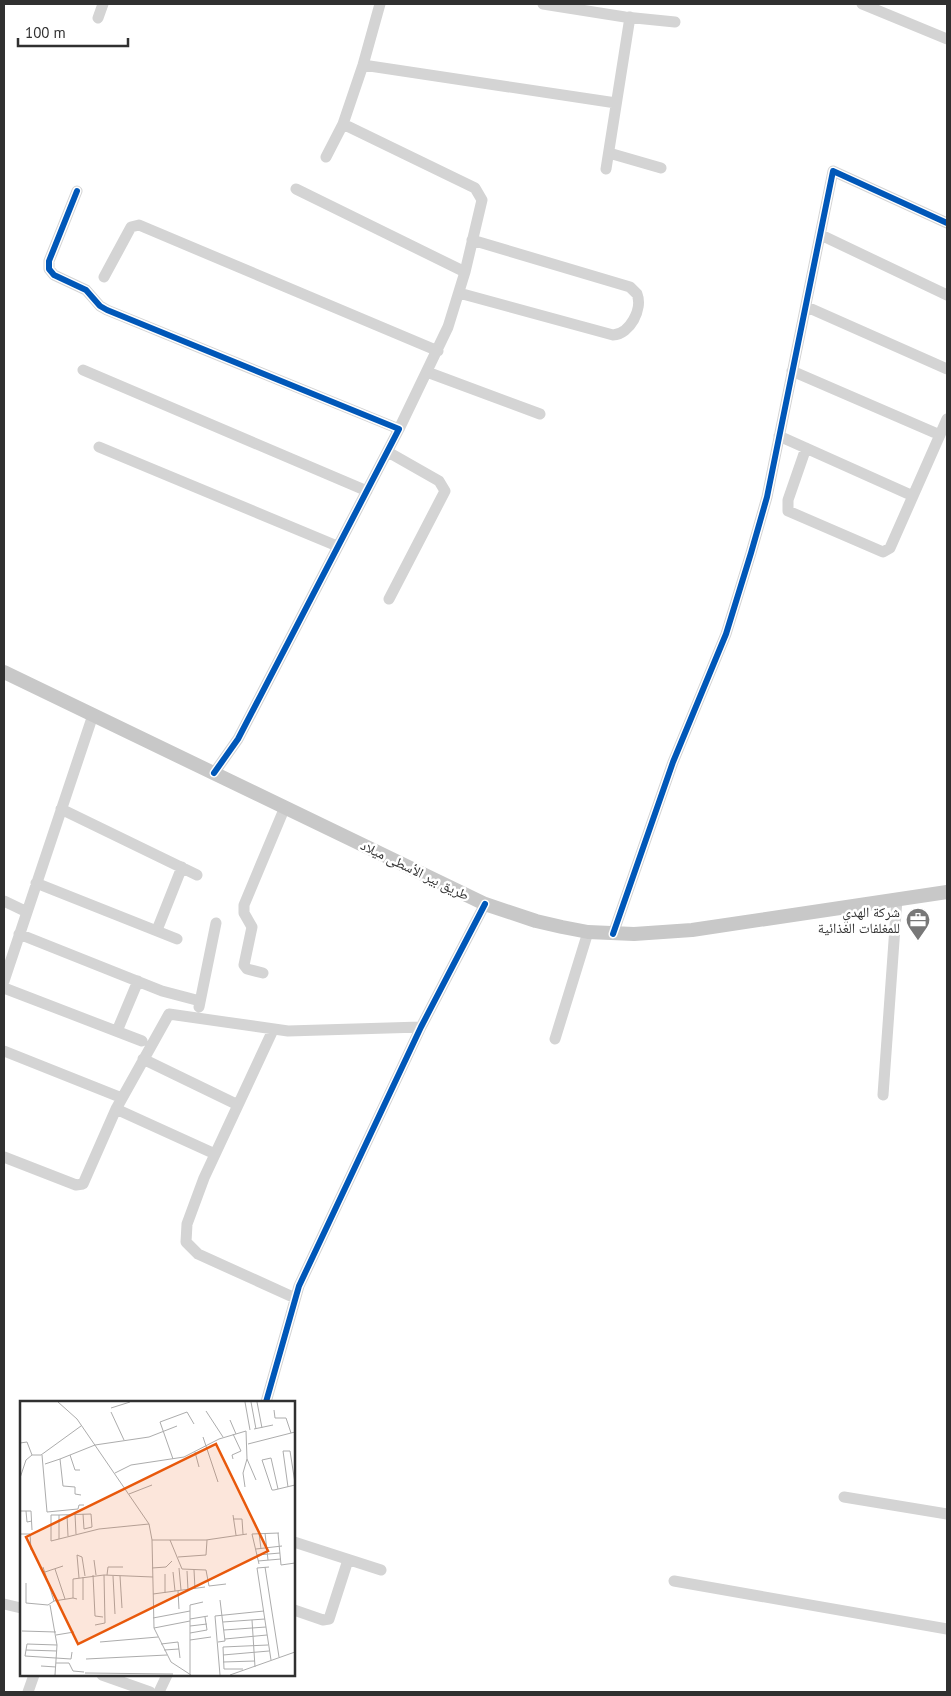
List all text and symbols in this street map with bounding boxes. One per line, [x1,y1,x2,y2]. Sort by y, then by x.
scale bar [18,15,128,47]
text: 100 m [25,23,66,42]
street label: طريق بير الأسطى ميلاد [357,836,472,905]
place label: شركة الهدي للمغلفات الغذائية [818,903,900,937]
office icon: شركة الهدي للمغلفات الغذائية [905,907,931,941]
inset map [20,1401,295,1676]

